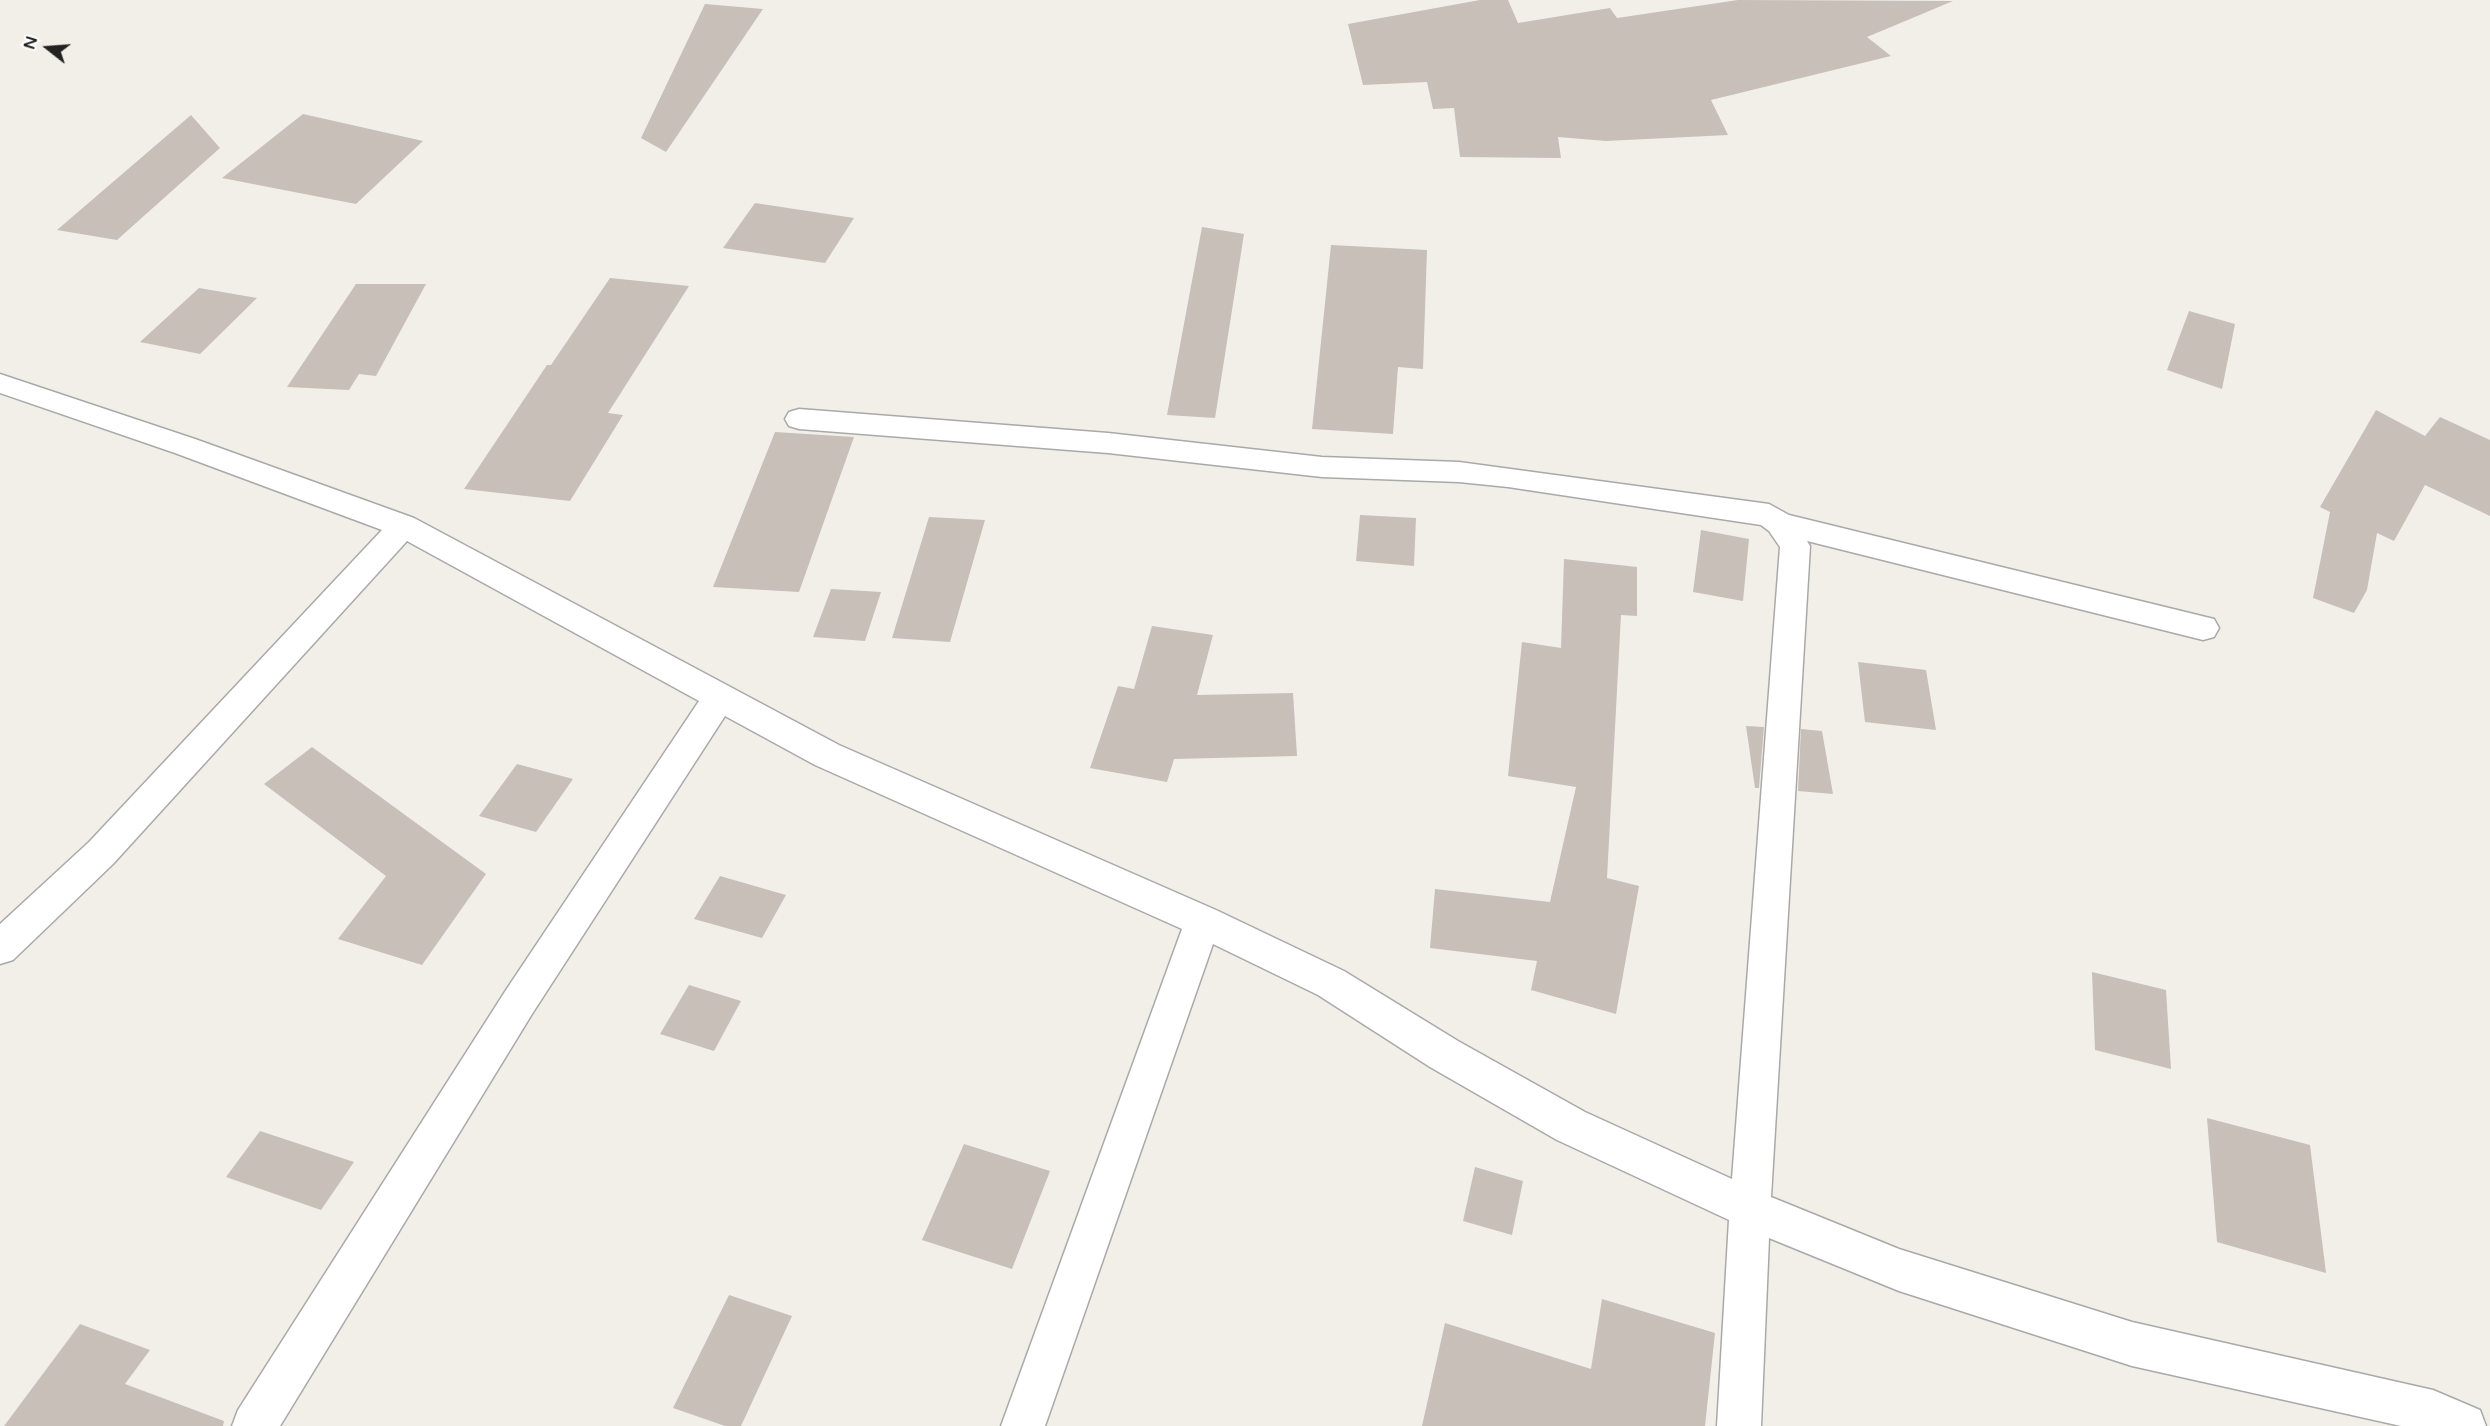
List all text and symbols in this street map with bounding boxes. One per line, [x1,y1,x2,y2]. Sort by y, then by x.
north arrow [18,18,78,78]
text: N [19,34,42,52]

